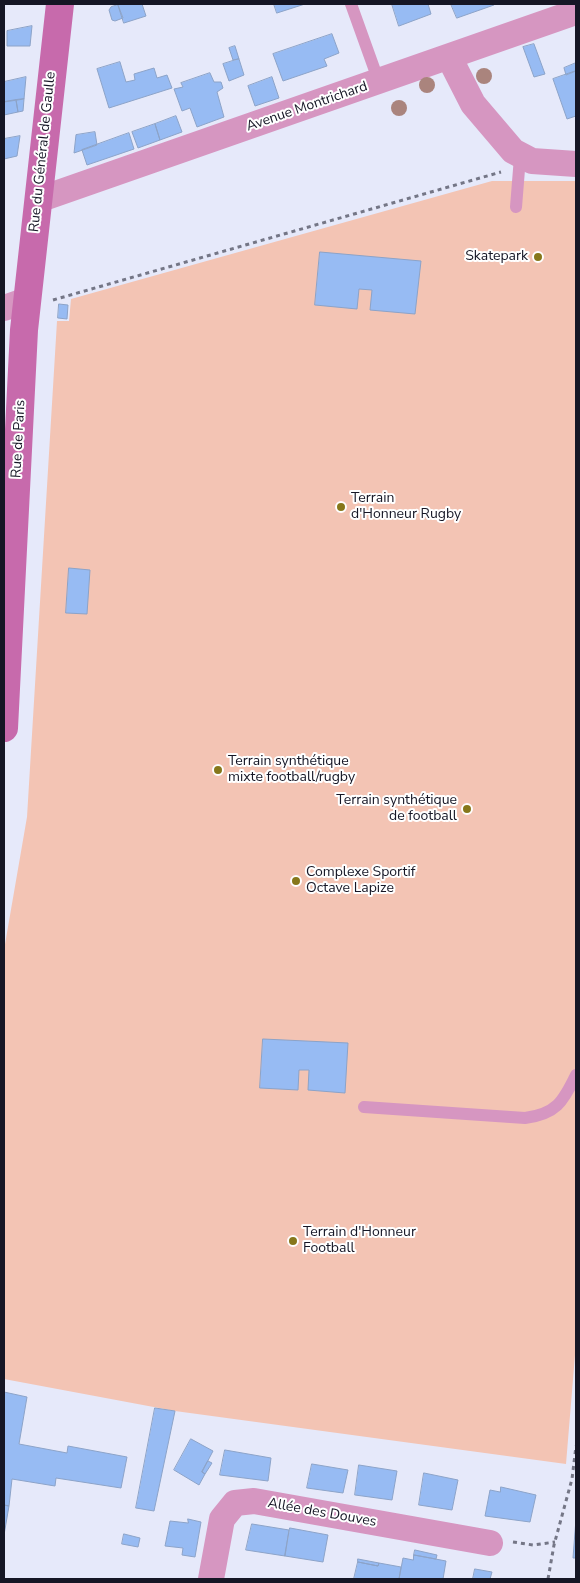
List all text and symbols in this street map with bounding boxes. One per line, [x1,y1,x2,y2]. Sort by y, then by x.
street label: Rue du Général de Gaulle [26,71,60,233]
street label: Avenue Montrichard [244,78,370,136]
place label: Skatepark [465,249,528,265]
marker: Skatepark [532,251,544,263]
street label: Rue de Paris [9,399,29,479]
place label: Terrain d'Honneur Rugby [351,491,461,524]
marker: Terrain d'Honneur Rugby [335,501,347,513]
place label: Terrain synthétique mixte football/rugby [228,754,355,786]
marker: Terrain synthétique mixte football/rugby [212,764,224,776]
place label: Terrain synthétique de football [336,793,457,826]
marker: Terrain synthétique de football [461,803,473,815]
place label: Complexe Sportif Octave Lapize [306,865,415,898]
marker: Complexe Sportif Octave Lapize [290,875,302,887]
place label: Terrain d'Honneur Football [303,1225,416,1258]
marker: Terrain d'Honneur Football [287,1235,299,1247]
street label: Allée des Douves [266,1495,378,1531]

